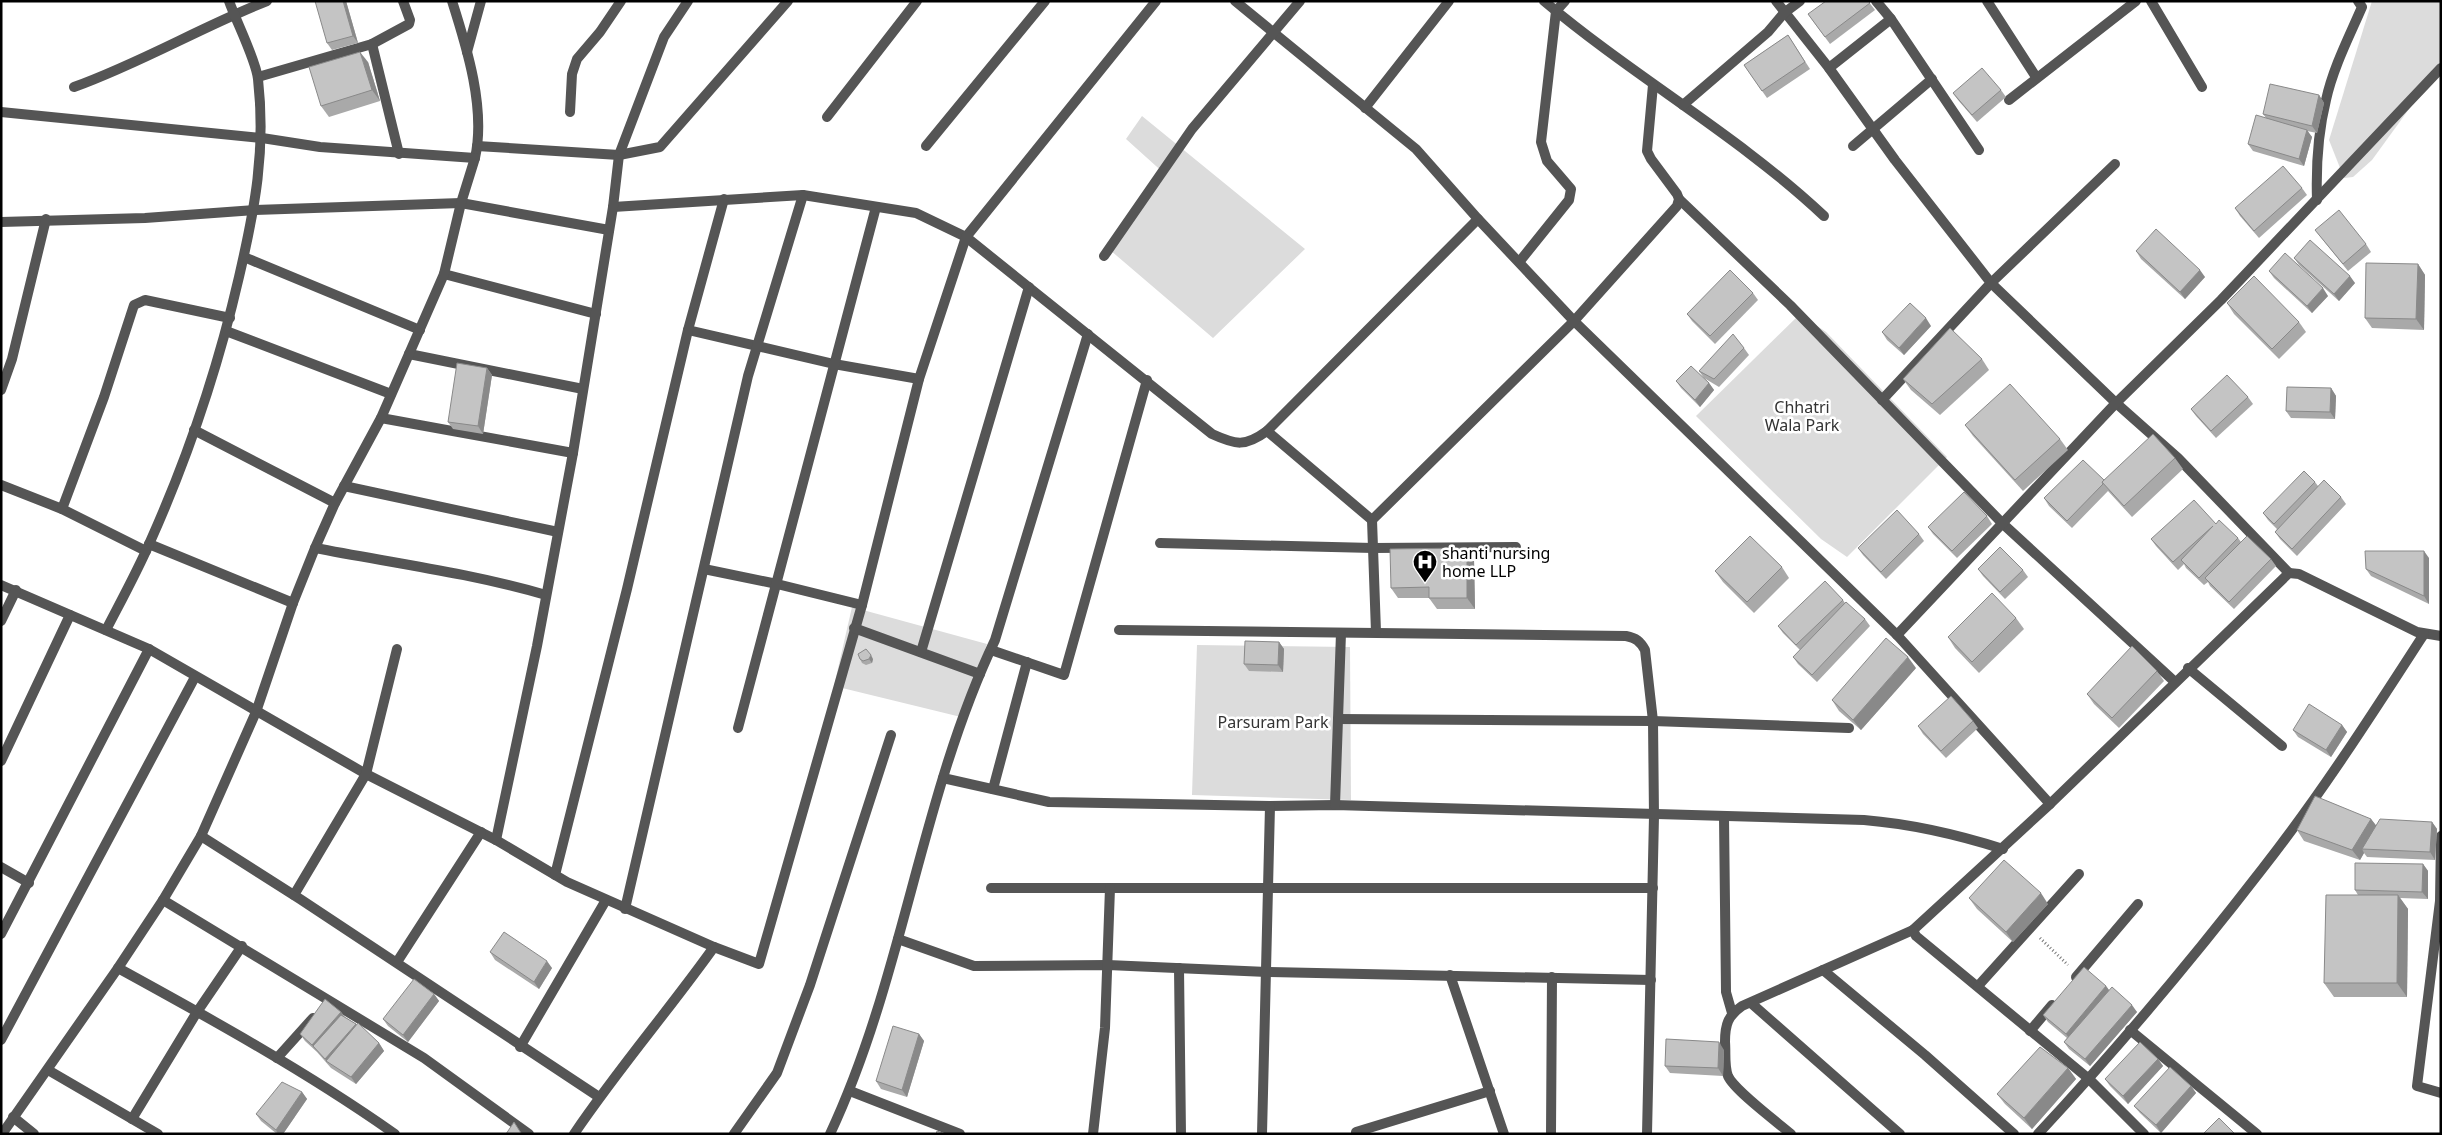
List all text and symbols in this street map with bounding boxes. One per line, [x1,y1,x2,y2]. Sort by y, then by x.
park label: Chhatri Wala Park [1765,396,1840,436]
place label: shanti nursing home LLP [1442,542,1550,582]
hospital icon: shanti nursing home LLP [1412,549,1438,583]
park label: Parsuram Park [1217,711,1329,733]

